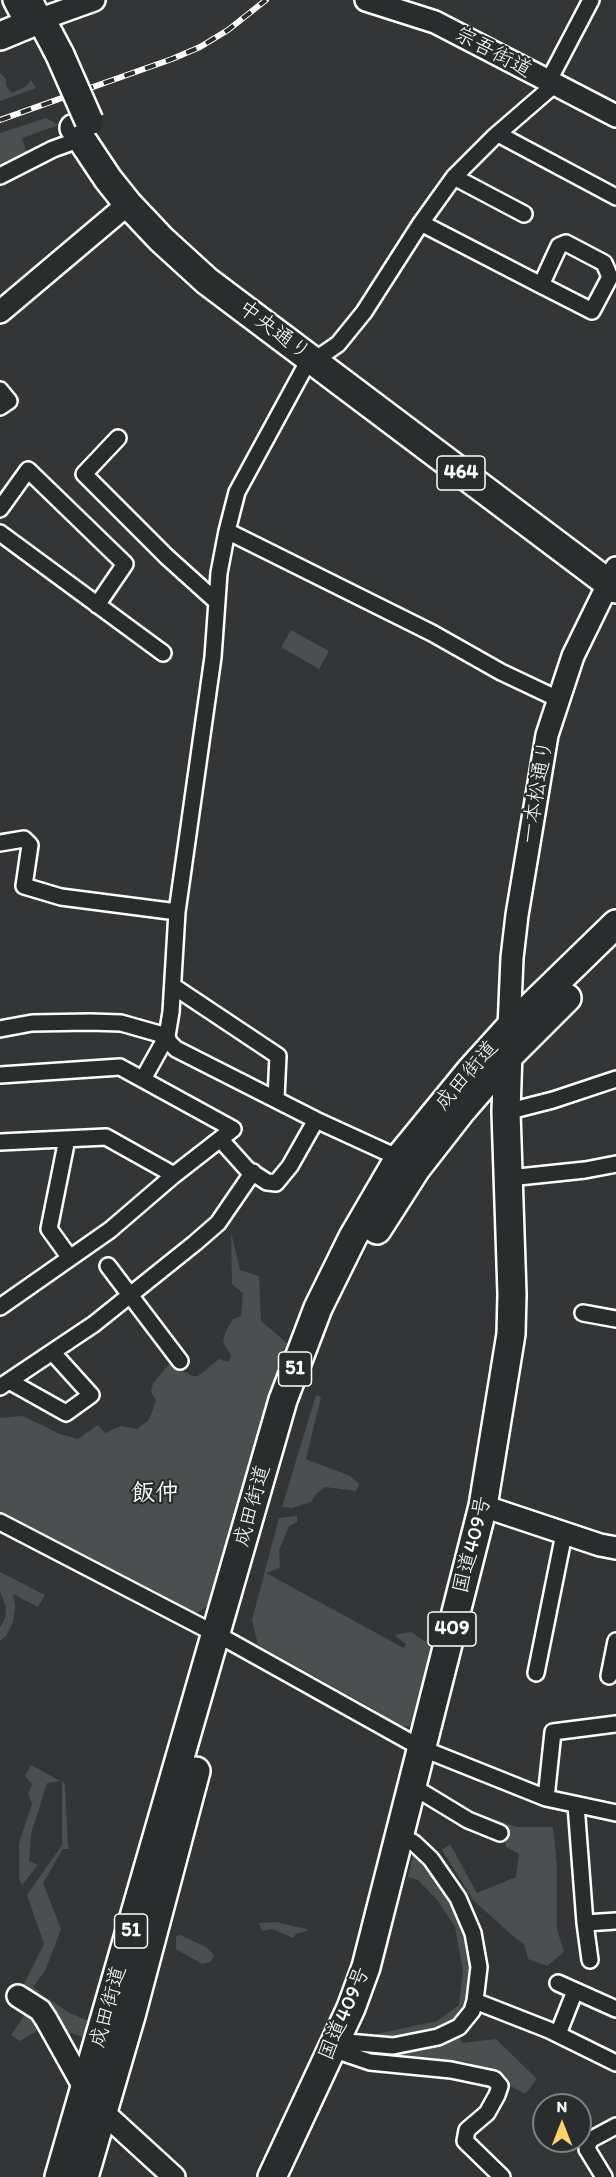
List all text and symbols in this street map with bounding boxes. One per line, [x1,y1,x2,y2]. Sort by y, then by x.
street label: 宗吾街道 [450,22,536,84]
street label: 中央通り [233,296,315,366]
road number: 464 [437,456,485,490]
street label: 一本松通り [516,738,560,846]
street label: 成田街道 [430,1036,504,1116]
road number: 51 [278,1352,312,1386]
street label: 成田街道 [229,1462,277,1550]
district label: 飯仲 [131,1480,179,1508]
street label: 国道409号 [449,1494,497,1596]
road number: 409 [428,1612,476,1646]
road number: 51 [114,1914,148,1948]
street label: 成田街道 [85,1963,133,2051]
street label: 国道409号 [314,1963,376,2065]
north arrow [532,2093,592,2153]
text: N [557,2097,567,2116]

